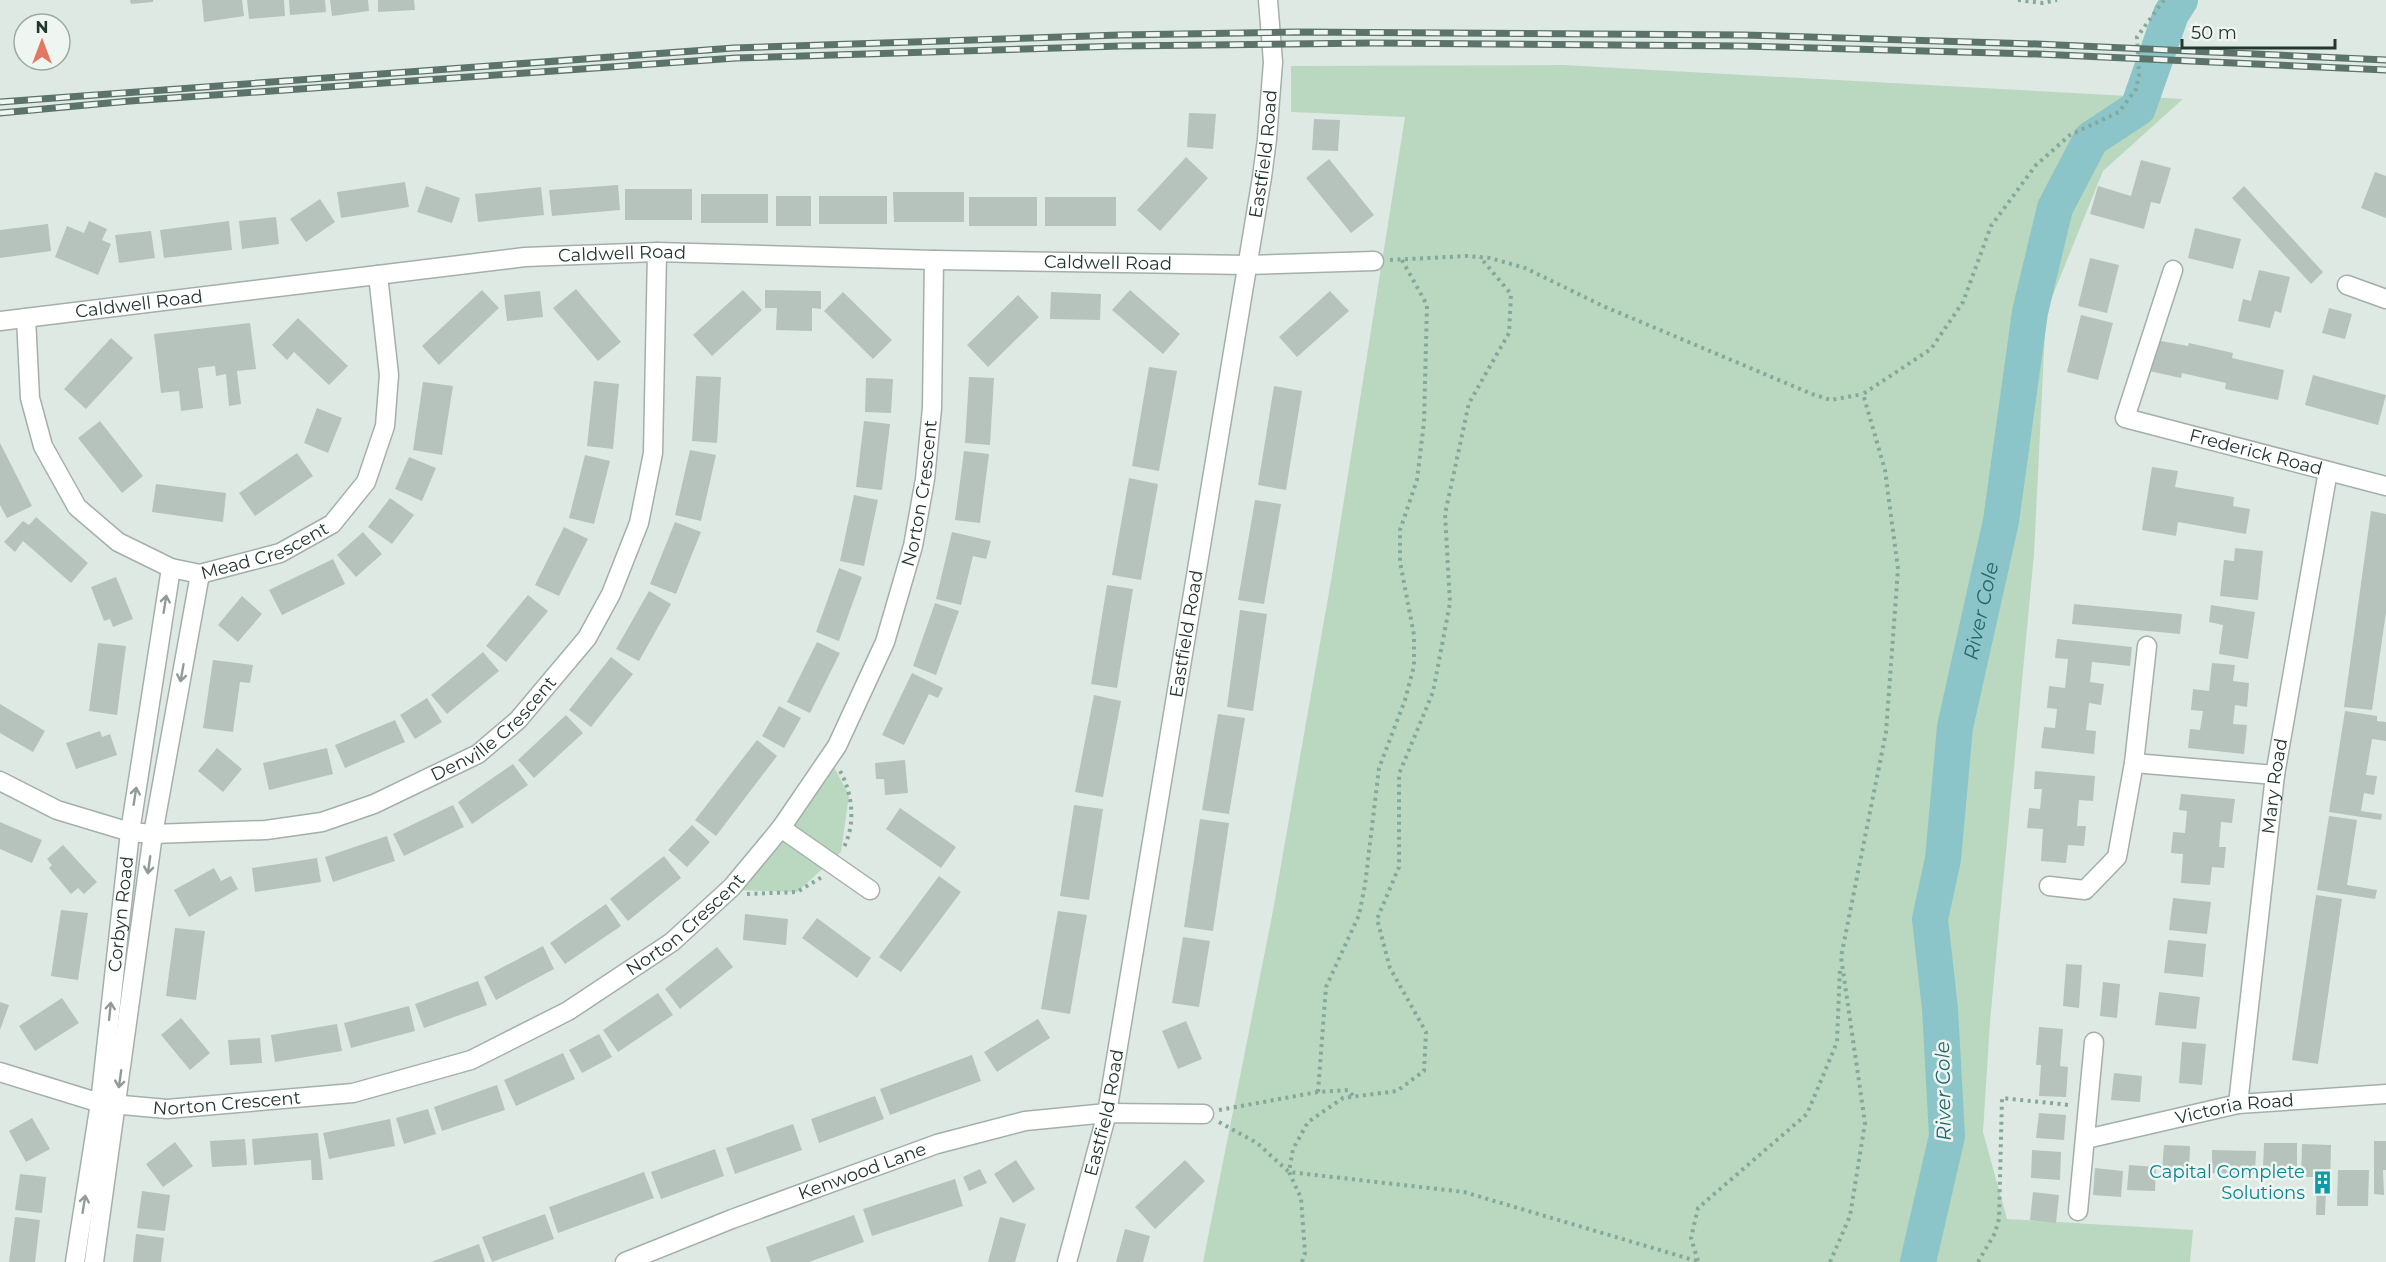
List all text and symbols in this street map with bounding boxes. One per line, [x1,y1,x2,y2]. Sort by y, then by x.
north arrow [12,12,72,72]
scale bar [2182,12,2335,50]
text: N [36,18,48,37]
text: 50 m [2191,22,2237,44]
street label: Eastfield Road [1244,89,1282,220]
street label: Caldwell Road [558,241,686,267]
street label: Caldwell Road [1044,251,1172,275]
street label: Caldwell Road [74,285,204,323]
street label: Norton Crescent [897,419,942,569]
street label: Frederick Road [2187,424,2325,480]
street label: Mead Crescent [198,517,332,584]
water label: River Cole [1958,560,2004,662]
street label: Eastfield Road [1165,568,1208,699]
one-way arrow [160,594,171,614]
one-way arrow [176,663,187,682]
street label: Denville Crescent [427,672,561,786]
street label: Mary Road [2257,736,2292,835]
one-way arrow [130,787,141,807]
street label: Corbyn Road [104,855,138,973]
one-way arrow [143,855,154,874]
street label: Norton Crescent [622,869,749,980]
one-way arrow [105,1001,116,1021]
water label: River Cole [1930,1041,1956,1141]
street label: Eastfield Road [1080,1048,1128,1178]
one-way arrow [115,1069,126,1088]
street label: Norton Crescent [152,1087,302,1120]
street label: Victoria Road [2173,1089,2295,1129]
street label: Kenwood Lane [795,1138,929,1205]
place label: Capital Complete Solutions [2149,1161,2305,1204]
building icon: Capital Complete Solutions [2310,1169,2336,1195]
one-way arrow [79,1195,90,1215]

